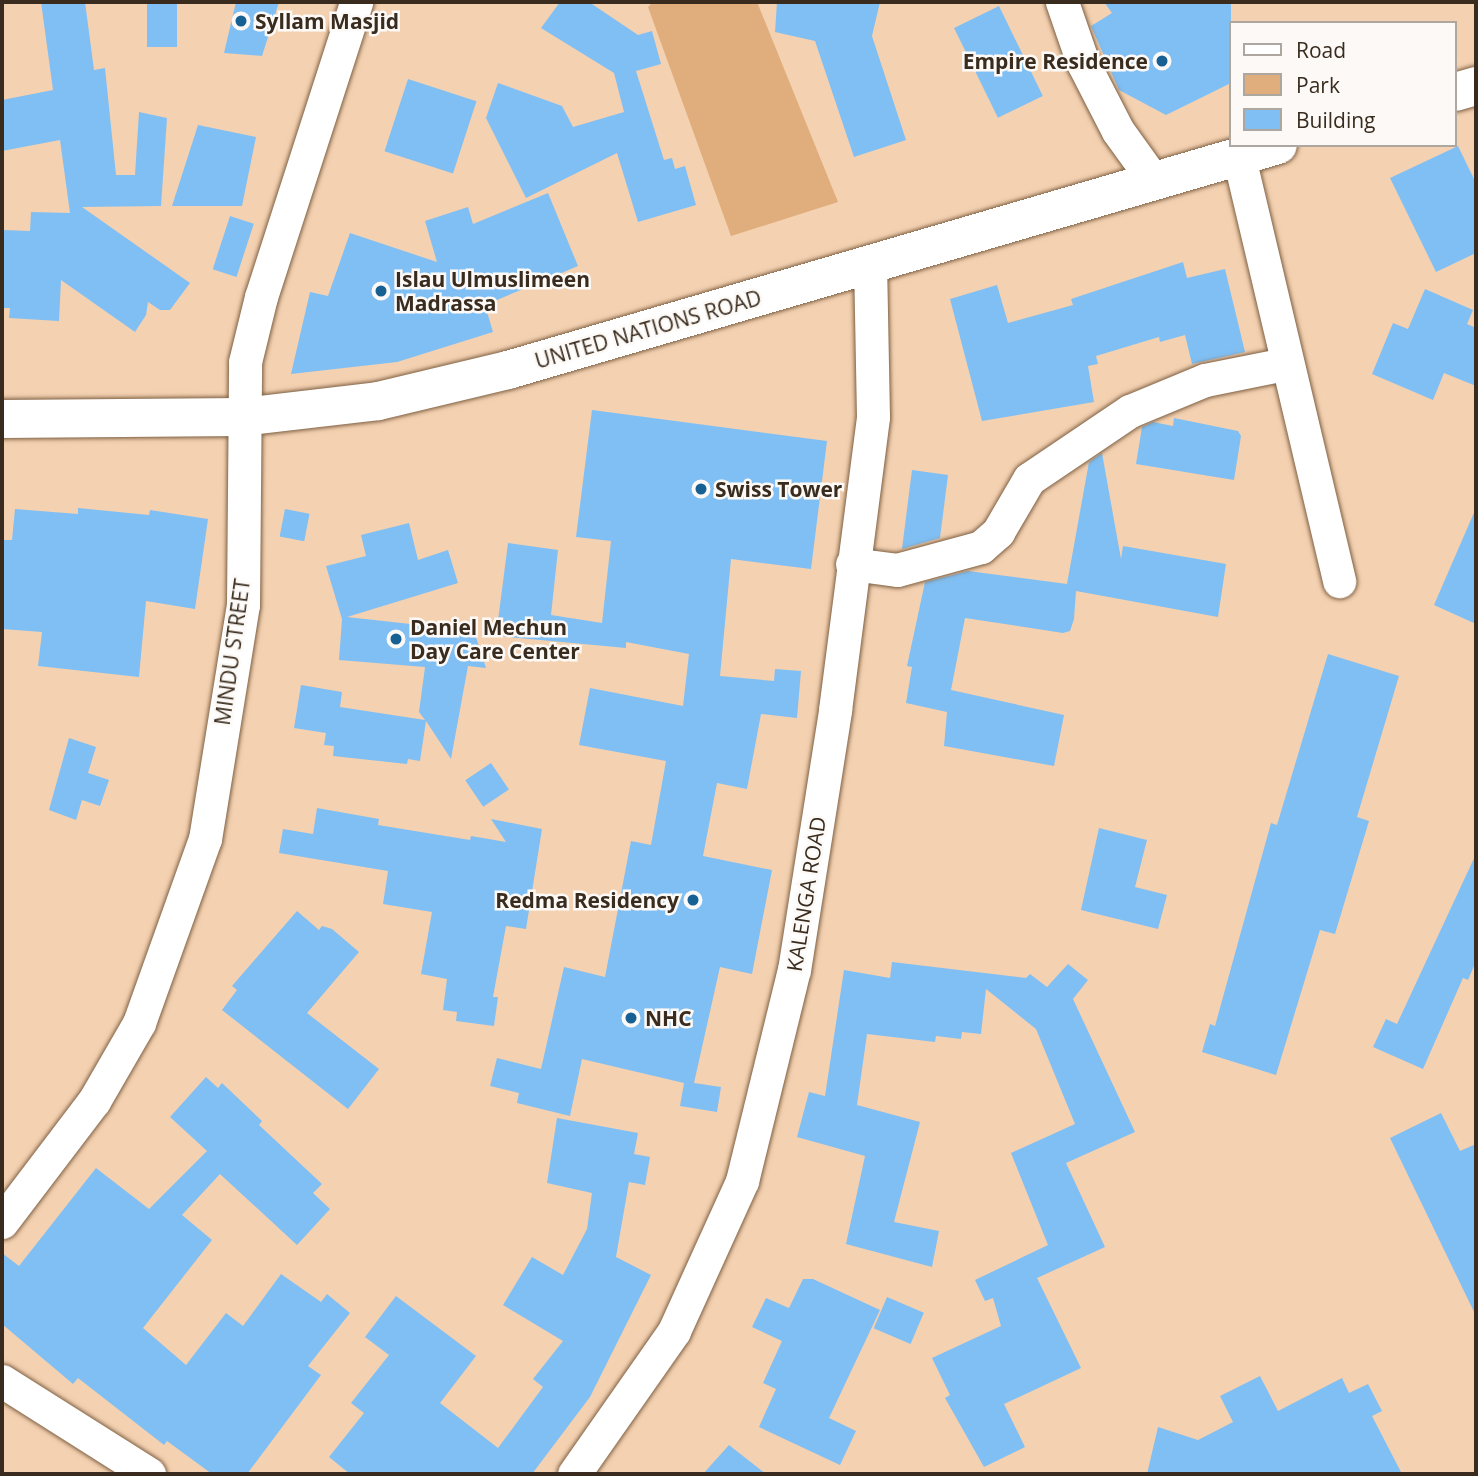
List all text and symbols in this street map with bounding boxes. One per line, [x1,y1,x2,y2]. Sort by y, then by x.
place label: Syllam Masjid [255,8,399,34]
marker: Syllam Masjid [233,13,249,29]
legend [1230,21,1457,147]
text: Road [1296,36,1346,64]
place label: Empire Residence [963,48,1148,74]
marker: Empire Residence [1154,53,1170,69]
text: Park [1296,71,1340,99]
text: Building [1296,106,1375,134]
place label: Islau Ulmuslimeen Madrassa [395,266,590,316]
marker: Islau Ulmuslimeen Madrassa [373,283,389,299]
street label: UNITED NATIONS ROAD [532,285,764,373]
place label: Swiss Tower [715,476,842,502]
marker: Swiss Tower [693,481,709,497]
street label: MINDU STREET [209,577,255,727]
place label: Daniel Mechun Day Care Center [410,614,580,664]
marker: Daniel Mechun Day Care Center [388,631,404,647]
street label: KALENGA ROAD [781,815,831,973]
place label: Redma Residency [495,887,679,913]
marker: Redma Residency [685,892,701,908]
place label: NHC [645,1005,692,1031]
marker: NHC [623,1010,639,1026]

